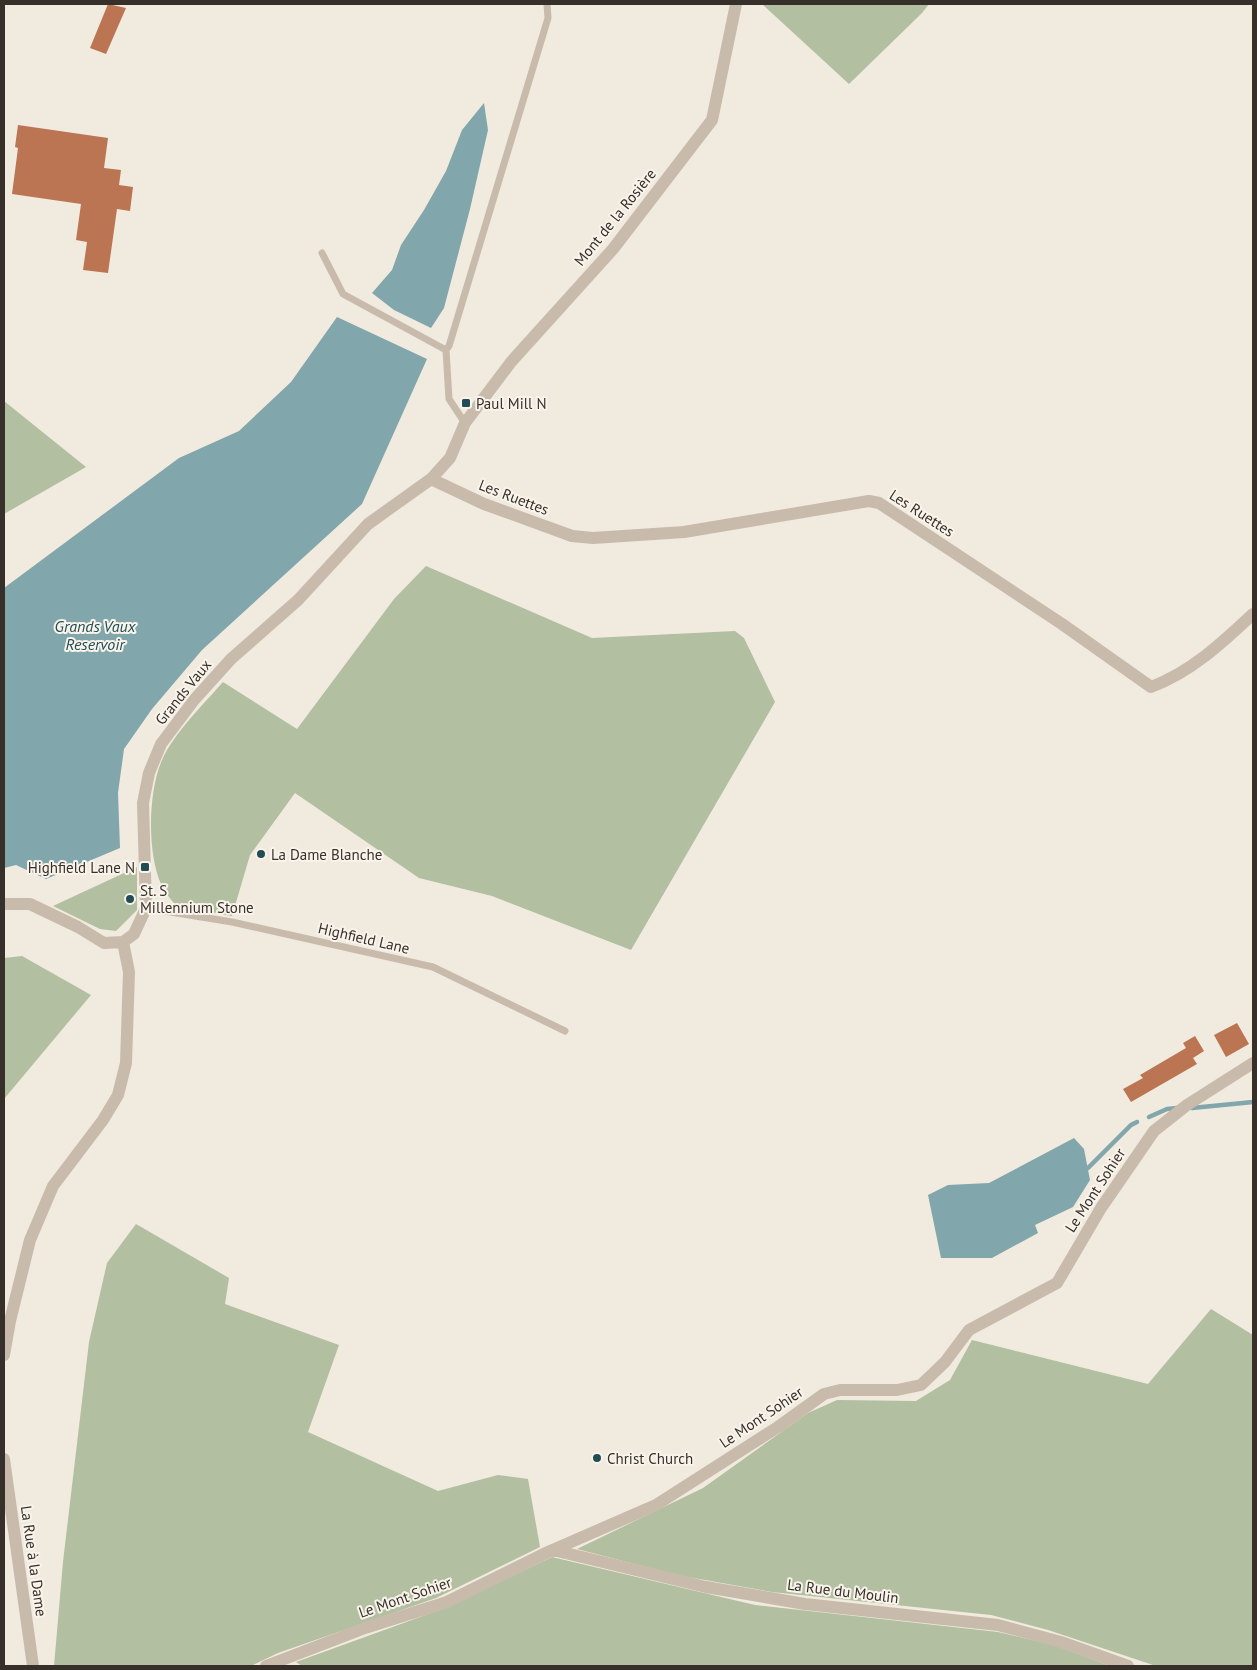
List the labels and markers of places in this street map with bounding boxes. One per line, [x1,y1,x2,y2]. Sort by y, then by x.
place label: Paul Mill N [476,394,547,413]
marker: Paul Mill N [460,397,472,409]
place label: La Dame Blanche [271,845,382,864]
marker: La Dame Blanche [255,848,267,860]
place label: Highfield Lane N [28,858,135,877]
marker: Highfield Lane N [139,861,151,873]
place label: St. S Millennium Stone [140,881,254,917]
marker: St. S Millennium Stone [124,893,136,905]
place label: Christ Church [607,1449,693,1468]
marker: Christ Church [591,1452,603,1464]

